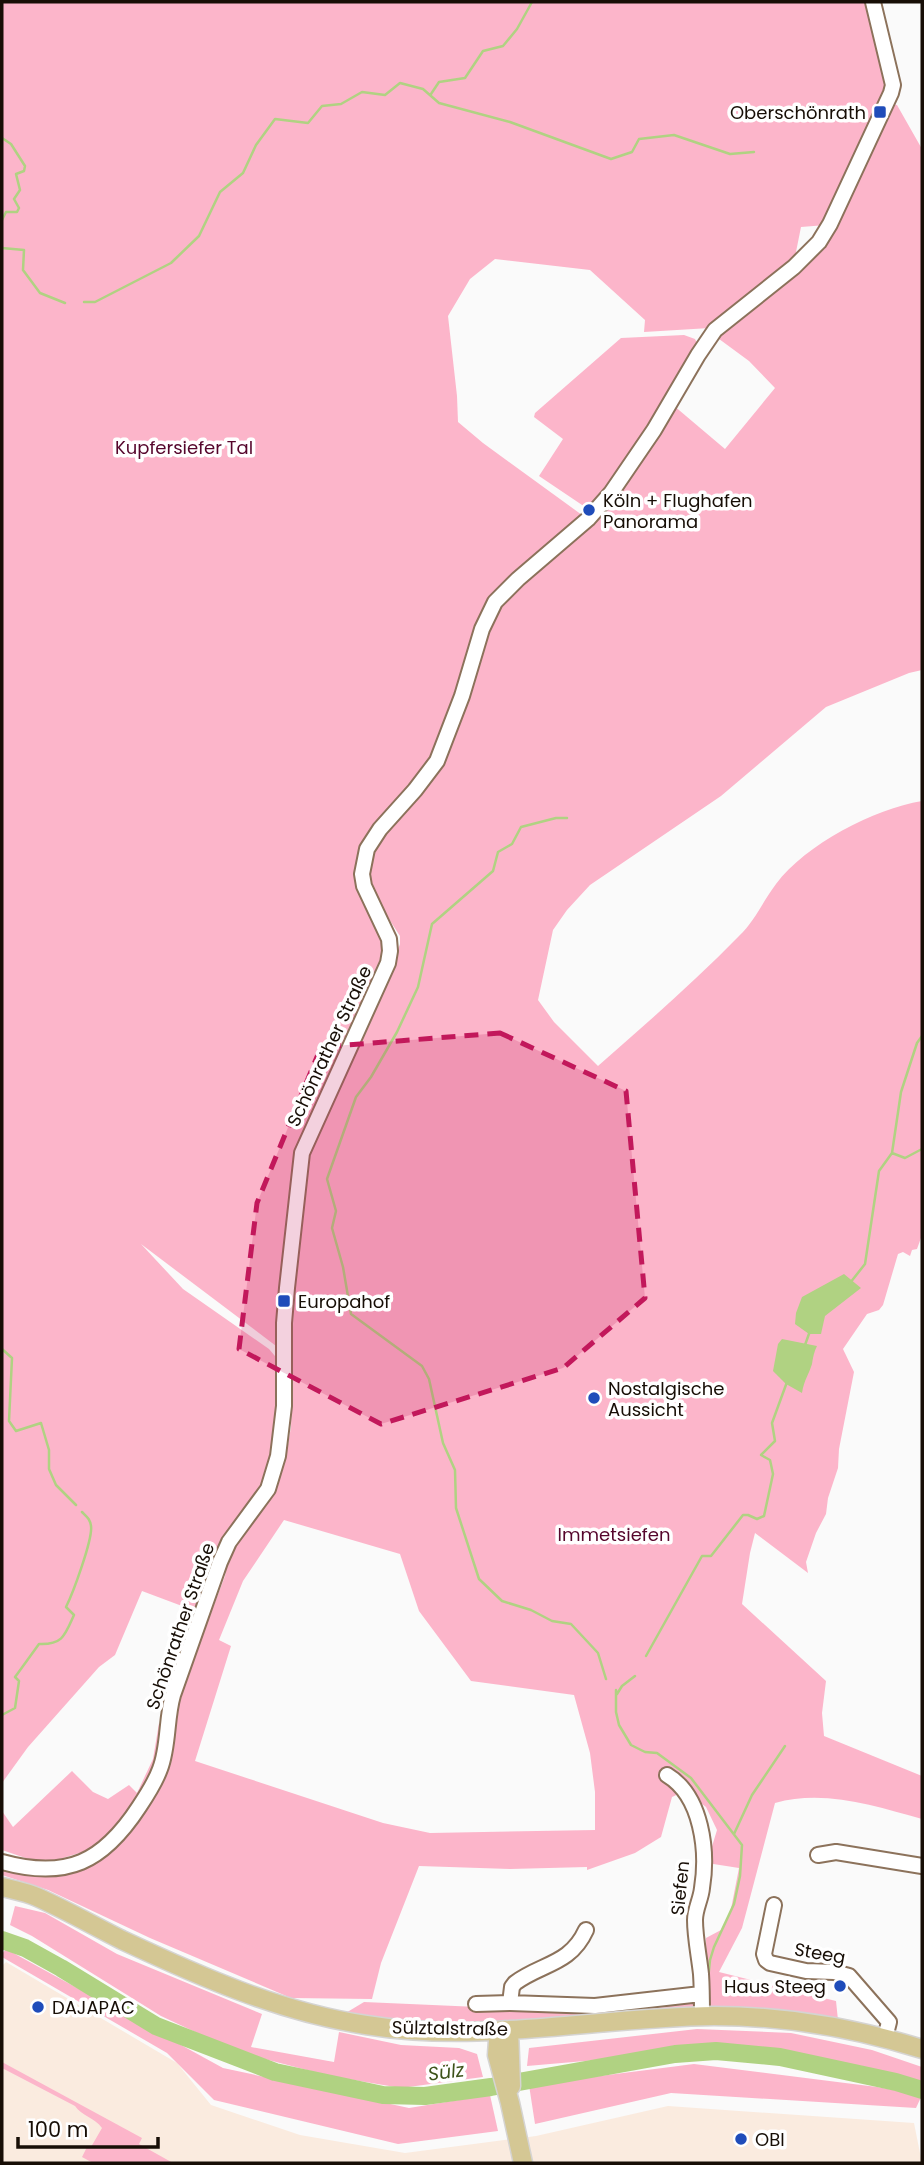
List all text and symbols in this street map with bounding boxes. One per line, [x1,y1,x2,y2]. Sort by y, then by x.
place label: Oberschönrath [730,100,866,125]
marker: Oberschönrath [872,104,888,120]
park label: Kupfersiefer Tal [115,435,253,460]
place label: Köln + Flughafen Panorama [603,488,753,534]
marker: Köln + Flughafen Panorama [581,502,597,518]
street label: Schönrather Straße [281,961,377,1131]
place label: Europahof [298,1289,390,1314]
marker: Europahof [276,1293,292,1309]
place label: Nostalgische Aussicht [608,1376,724,1422]
marker: Nostalgische Aussicht [586,1390,602,1406]
park label: Immetsiefen [558,1522,670,1547]
street label: Schönrather Straße [140,1539,220,1713]
street label: Siefen [665,1859,695,1917]
street label: Steeg [792,1936,848,1970]
place label: Haus Steeg [724,1974,826,1999]
marker: Haus Steeg [832,1978,848,1994]
place label: DAJAPAC [52,1995,135,2020]
marker: DAJAPAC [30,1999,46,2015]
street label: Sülztalstraße [392,2014,508,2042]
water label: Sülz [426,2056,466,2088]
scale bar [18,2106,158,2150]
text: 100 m [28,2115,88,2144]
place label: OBI [755,2127,785,2152]
marker: OBI [733,2131,749,2147]

